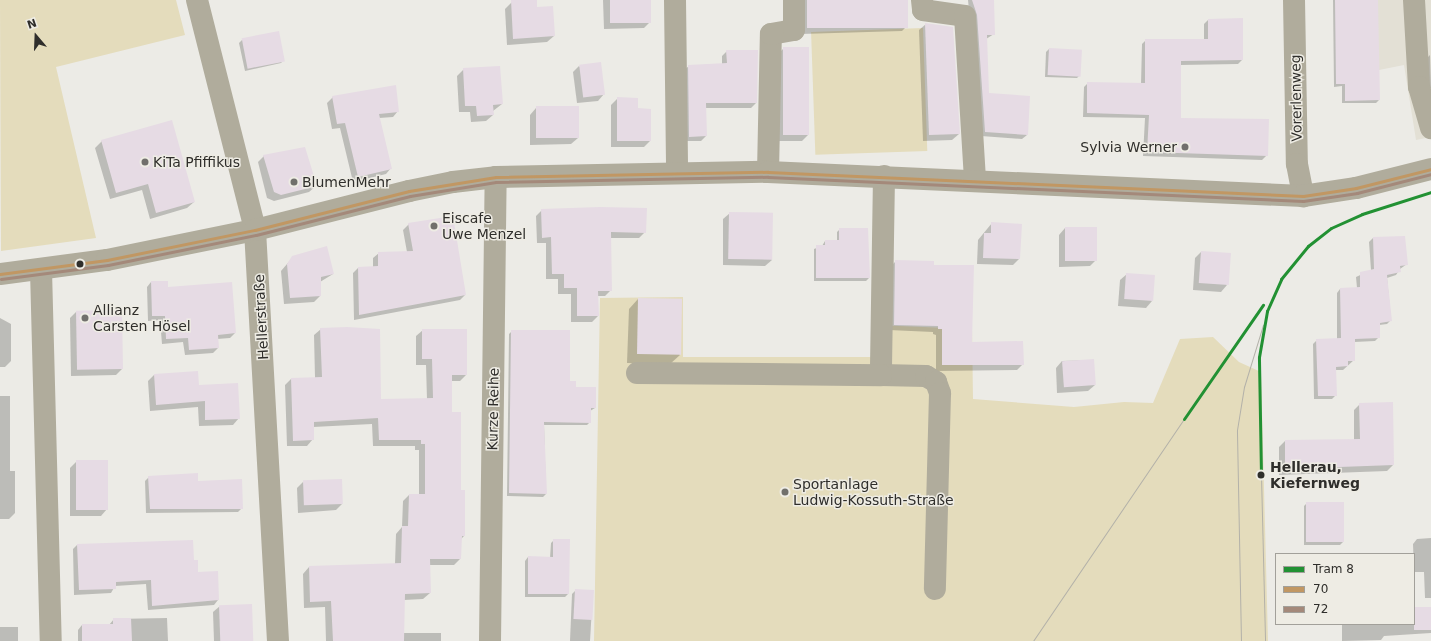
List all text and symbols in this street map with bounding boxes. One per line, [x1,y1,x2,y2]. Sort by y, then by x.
north arrow [16,16,56,56]
text: N [25,17,38,32]
street label: Vorerlenweg [1287,54,1305,142]
place label: Sylvia Werner [1080,139,1177,155]
marker: Sylvia Werner [1180,142,1190,152]
place label: KiTa Pfiffikus [153,154,240,170]
marker: KiTa Pfiffikus [140,157,150,167]
place label: BlumenMehr [302,174,391,190]
marker: BlumenMehr [289,177,299,187]
place label: Eiscafe Uwe Menzel [442,210,526,242]
marker: Eiscafe Uwe Menzel [429,221,439,231]
unlabelled marker [75,259,85,269]
street label: Hellerstraße [250,274,272,360]
place label: Allianz Carsten Hösel [93,302,191,334]
marker: Allianz Carsten Hösel [80,313,90,323]
street label: Kurze Reihe [484,368,502,450]
place label: Hellerau, Kiefernweg [1270,459,1360,492]
marker: Hellerau, Kiefernweg [1255,469,1267,481]
place label: Sportanlage Ludwig-Kossuth-Straße [793,476,954,508]
marker: Sportanlage Ludwig-Kossuth-Straße [780,487,790,497]
legend [1275,553,1415,625]
text: Tram 8 [1313,562,1354,576]
text: 70 [1313,582,1328,596]
text: 72 [1313,602,1328,616]

